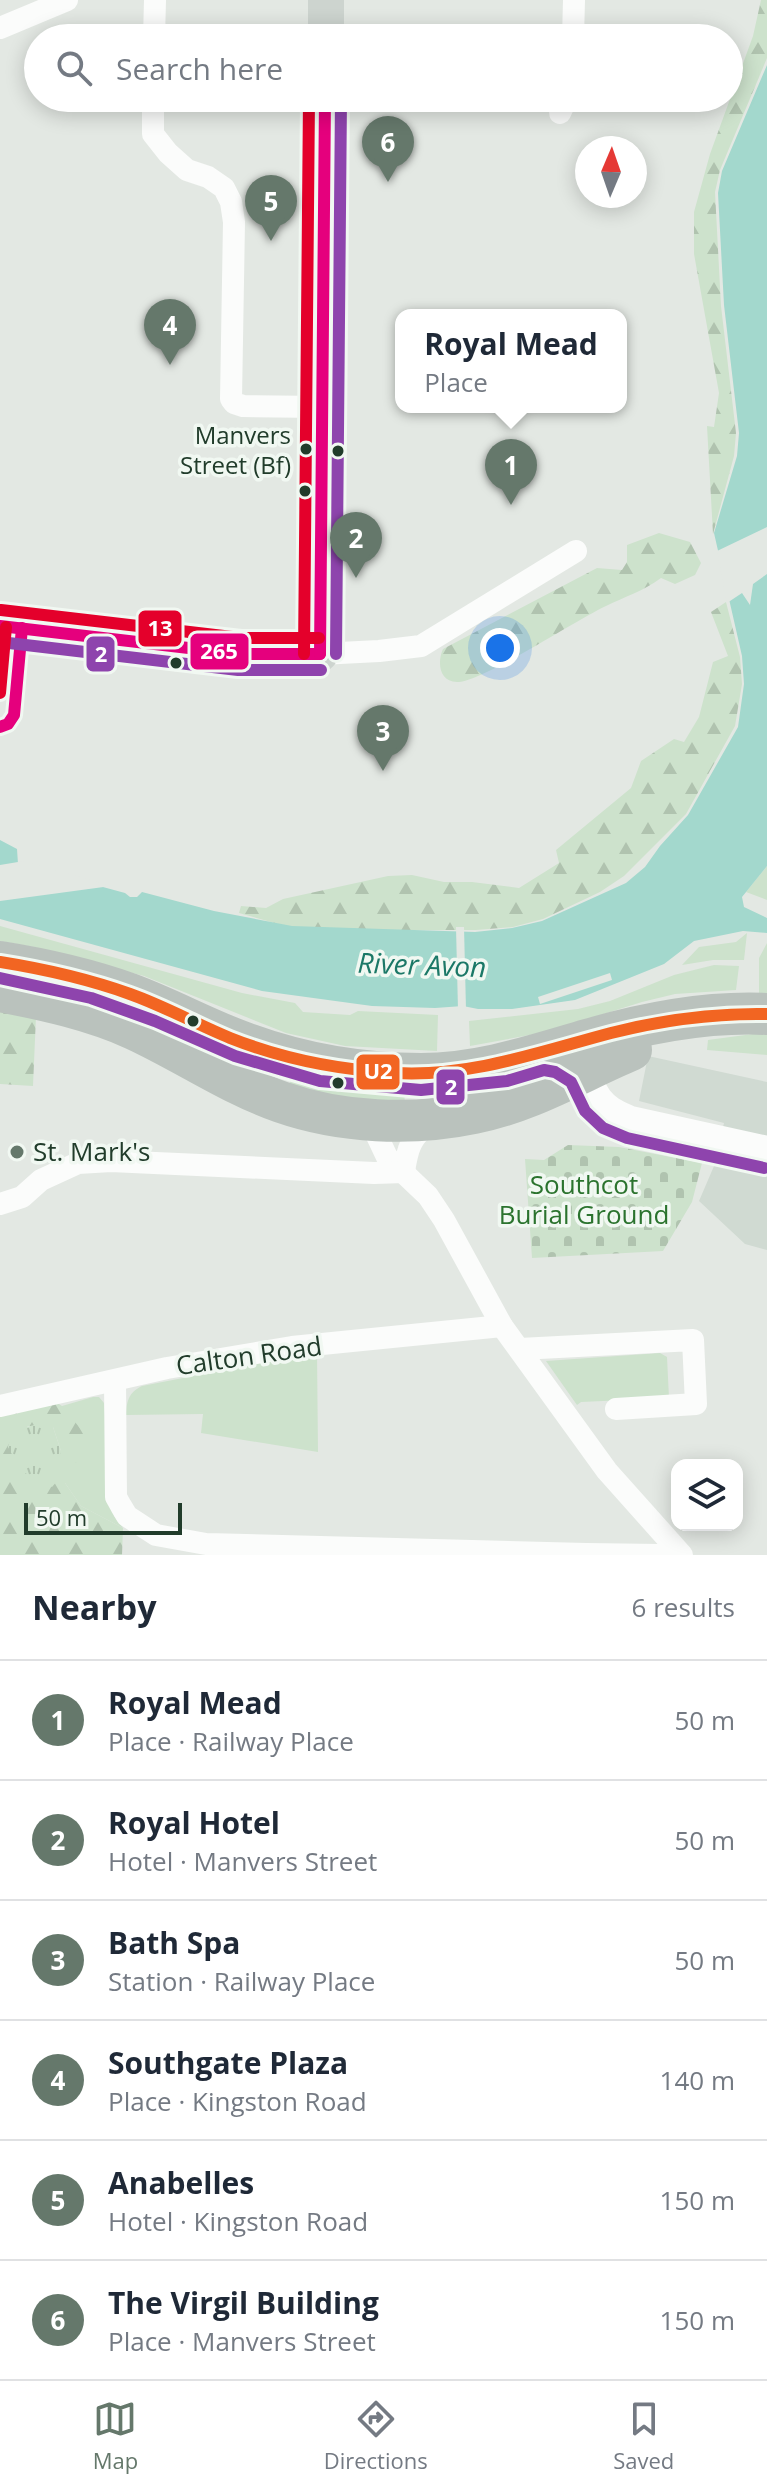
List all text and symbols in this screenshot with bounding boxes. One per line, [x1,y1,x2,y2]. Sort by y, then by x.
search box [24,24,743,112]
icon: search [52,46,96,90]
text: Search here [116,48,283,89]
pin: 6 [362,116,414,182]
north arrow [575,136,647,208]
pin: 5 [245,175,297,241]
pin: 4 [144,299,196,365]
popup [395,309,627,413]
text: Royal Mead [424,323,598,364]
text: Place [424,364,488,400]
place label: Manvers Street (Bf) [180,418,291,481]
pin: 1 [485,439,537,505]
marker: Manvers Street (Bf) [298,441,314,457]
unlabelled marker [330,443,346,459]
unlabelled marker [297,483,313,499]
pin: 2 [330,512,382,578]
line badge: 13 [137,609,183,648]
text: 13 [147,612,173,642]
your location [480,628,520,668]
line badge: 265 [189,632,250,671]
line badge: 2 [85,635,116,673]
text: 265 [200,635,238,665]
text: 2 [95,638,107,668]
unlabelled marker [168,655,184,671]
pin: 3 [357,705,409,771]
water label: River Avon [357,943,487,985]
unlabelled marker [185,1013,201,1029]
line badge: U2 [355,1053,401,1091]
text: U2 [363,1055,393,1085]
line badge: 2 [435,1068,466,1106]
text: 2 [445,1071,457,1101]
unlabelled marker [330,1075,346,1091]
place label: St. Mark's [33,1133,150,1169]
marker: St. Mark's [8,1143,26,1161]
park label: Southcot Burial Ground [499,1166,669,1232]
street label: Calton Road [174,1327,324,1383]
map controls [671,1459,743,1531]
button: layers [671,1459,743,1531]
scale bar [24,1499,182,1535]
text: 50 m [36,1502,87,1532]
text: Nearby [32,1584,157,1630]
text: 6 results [632,1589,735,1625]
text: Royal Mead [108,1682,282,1723]
text: 1 [51,1702,65,1738]
text: 50 m [674,1702,735,1738]
text: Place · Railway Place [108,1723,354,1759]
text: Royal Hotel [108,1802,280,1843]
text: 2 [51,1822,65,1858]
text: 50 m [674,1822,735,1858]
text: Hotel · Manvers Street [108,1843,377,1879]
text: Bath Spa [108,1922,240,1963]
text: 3 [51,1942,65,1978]
text: 50 m [674,1942,735,1978]
text: Station · Railway Place [108,1963,375,1999]
text: Southgate Plaza [108,2042,348,2083]
text: 4 [51,2062,65,2098]
text: 140 m [660,2062,735,2098]
text: Place · Kingston Road [108,2083,367,2119]
text: Anabelles [108,2162,254,2203]
text: 5 [51,2182,65,2218]
text: 150 m [660,2182,735,2218]
text: Hotel · Kingston Road [108,2203,368,2239]
text: The Virgil Building [108,2282,379,2323]
text: 6 [51,2302,65,2338]
text: 150 m [660,2302,735,2338]
text: Place · Manvers Street [108,2323,376,2359]
tab: Map [93,2397,138,2475]
tab: Directions [324,2397,428,2475]
tab: Saved [613,2397,674,2475]

